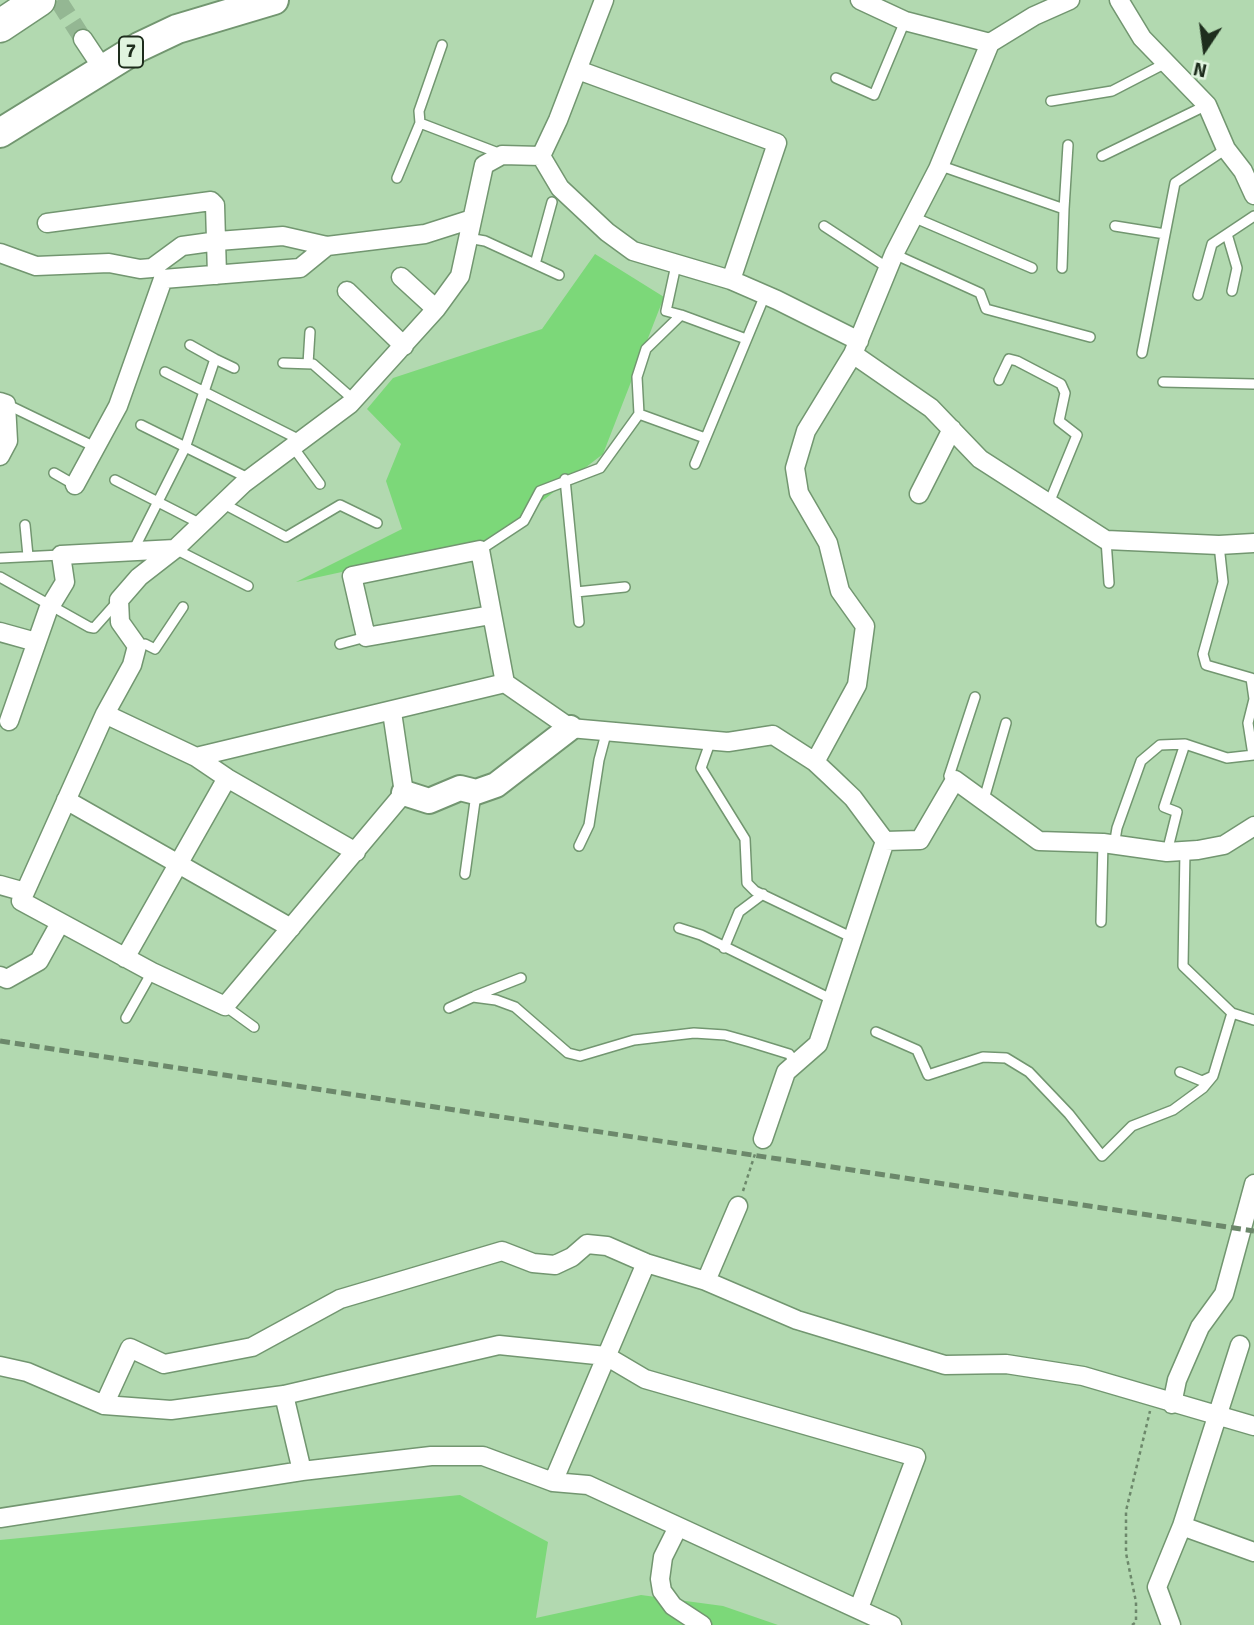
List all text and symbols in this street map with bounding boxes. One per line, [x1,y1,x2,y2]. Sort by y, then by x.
north arrow [1170,14,1240,84]
road number: 7 [119,36,143,68]
text: N [1191,56,1209,83]

